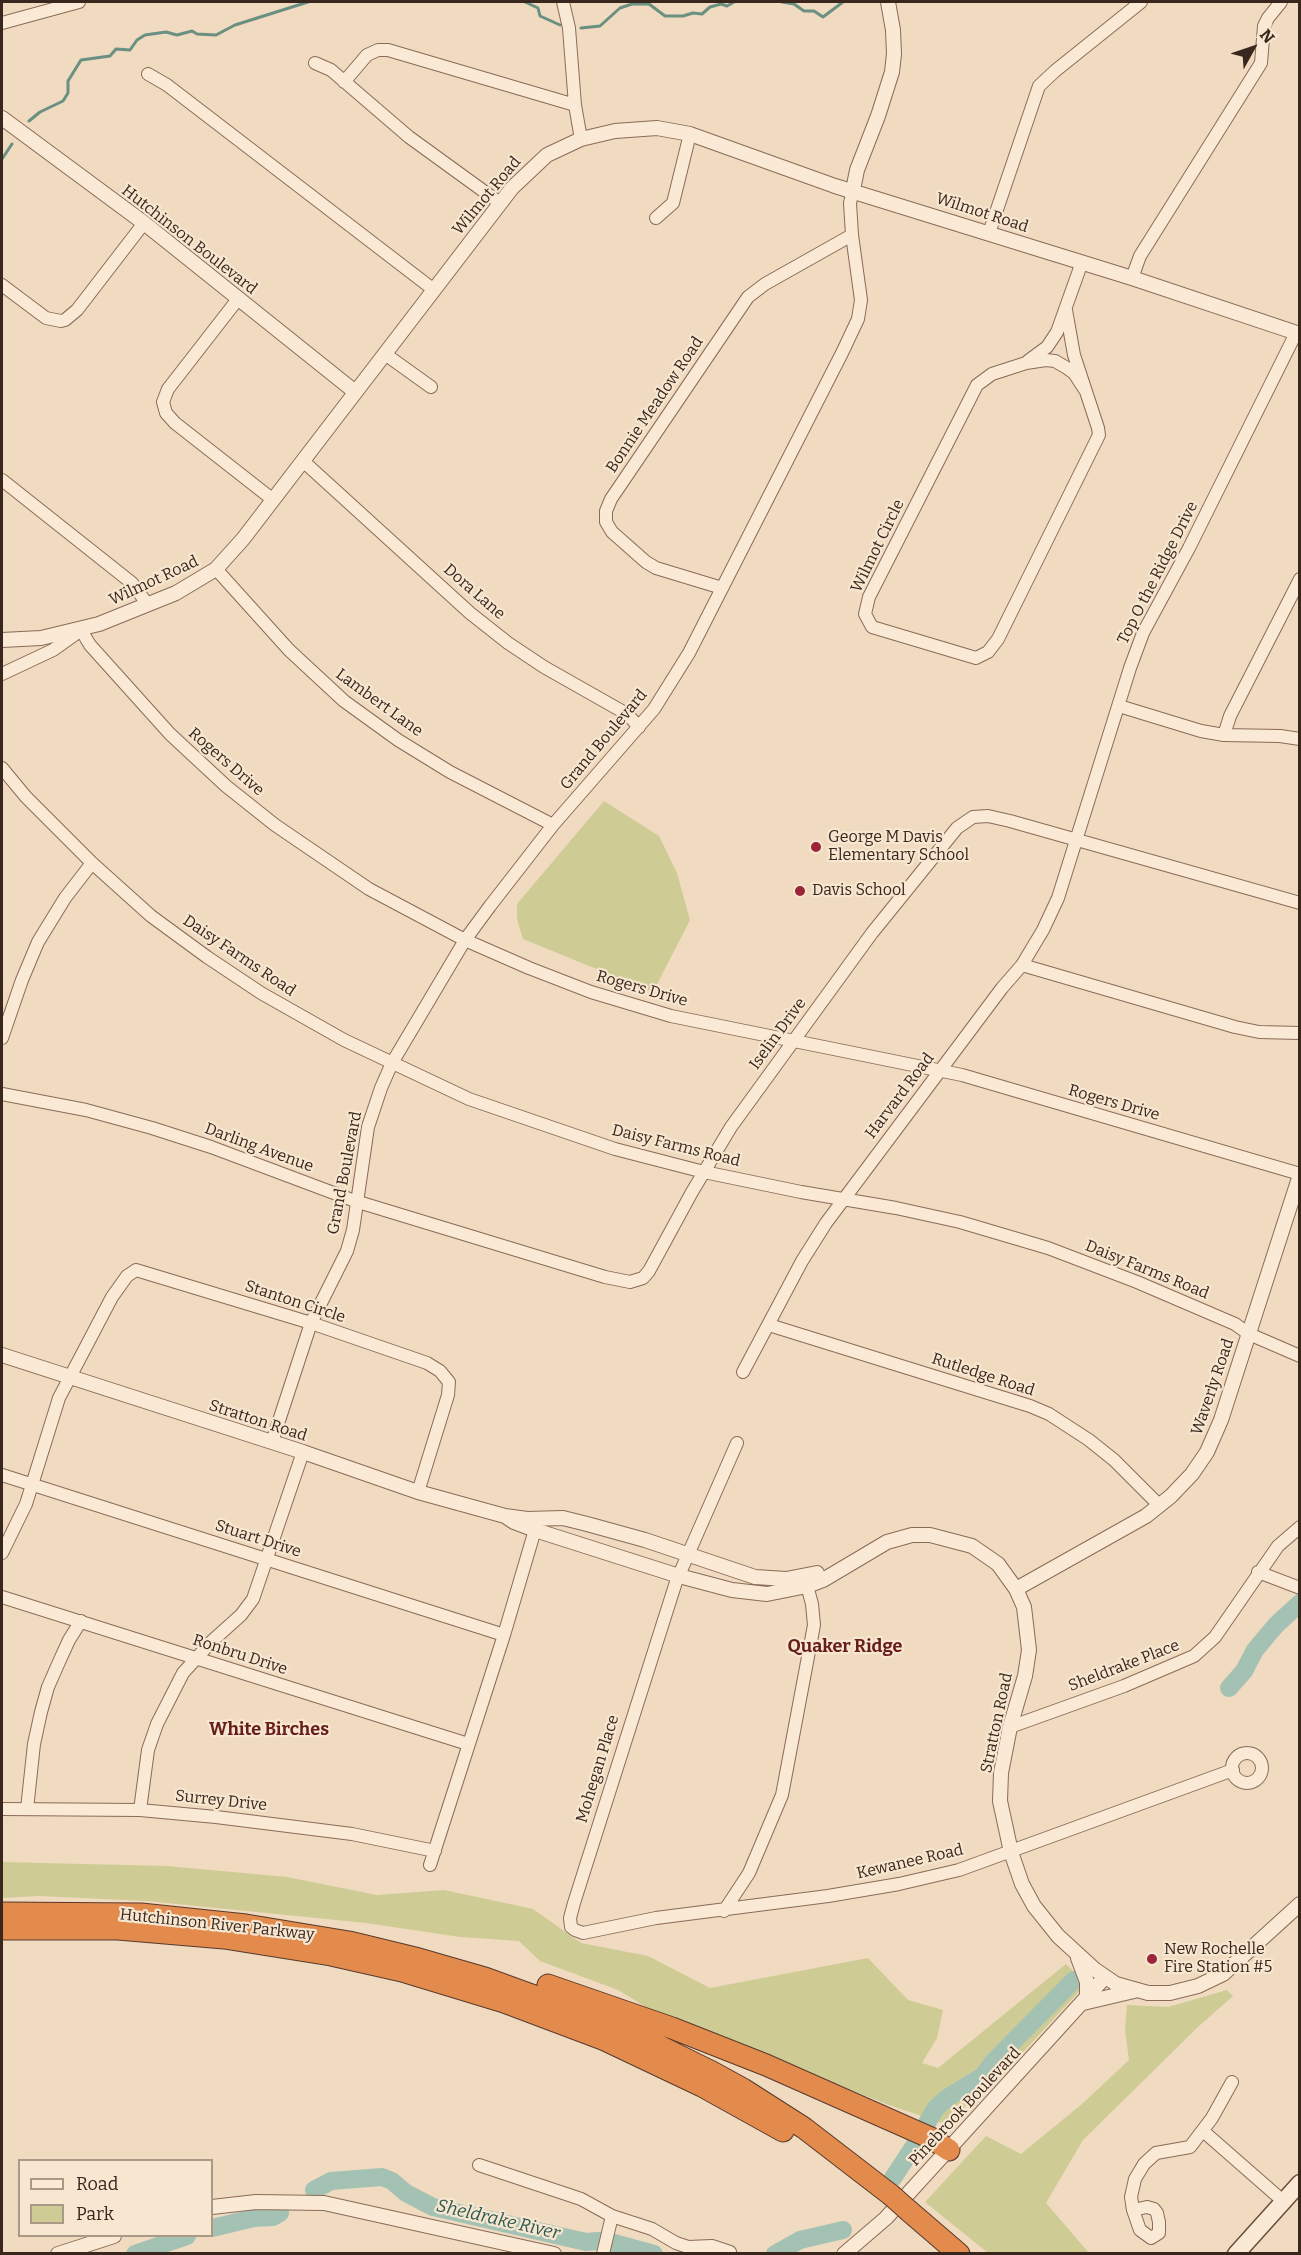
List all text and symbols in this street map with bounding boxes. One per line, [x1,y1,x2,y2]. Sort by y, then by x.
north arrow [1223,18,1283,78]
text: N [1256,25,1278,47]
street label: Wilmot Road [449,153,525,239]
street label: Hutchinson Boulevard [117,181,261,299]
street label: Wilmot Road [933,189,1031,237]
street label: Bonnie Meadow Road [602,333,708,477]
street label: Wilmot Circle [847,496,909,596]
street label: Top O the Ridge Drive [1114,498,1202,648]
street label: Wilmot Road [106,552,202,610]
street label: Dora Lane [439,560,509,624]
street label: Lambert Lane [332,665,426,741]
street label: Grand Boulevard [556,686,652,794]
street label: Rogers Drive [184,724,268,800]
place label: George M Davis Elementary School [828,828,969,866]
marker: George M Davis Elementary School [809,840,823,854]
place label: Davis School [812,881,906,901]
marker: Davis School [793,884,807,898]
street label: Daisy Farms Road [179,911,299,1001]
street label: Rogers Drive [594,967,690,1011]
street label: Iselin Drive [746,994,810,1074]
street label: Harvard Road [862,1049,938,1143]
street label: Rogers Drive [1066,1081,1162,1125]
street label: Grand Boulevard [324,1110,366,1236]
street label: Darling Avenue [202,1119,316,1177]
street label: Daisy Farms Road [610,1121,742,1171]
street label: Daisy Farms Road [1082,1236,1212,1304]
street label: Stanton Circle [242,1277,348,1327]
street label: Waverly Road [1188,1336,1238,1438]
street label: Rutledge Road [929,1349,1037,1401]
street label: Stratton Road [207,1396,309,1446]
street label: Stuart Drive [213,1516,303,1562]
street label: Ronbru Drive [190,1631,290,1679]
district label: Quaker Ridge [788,1636,902,1658]
street label: Sheldrake Place [1066,1636,1182,1696]
street label: Stratton Road [977,1671,1017,1775]
street label: Mohegan Place [572,1713,624,1825]
district label: White Birches [209,1719,329,1741]
street label: Surrey Drive [174,1787,268,1815]
street label: Kewanee Road [855,1840,965,1884]
street label: Hutchinson River Parkway [119,1905,315,1945]
place label: New Rochelle Fire Station #5 [1164,1940,1272,1978]
marker: New Rochelle Fire Station #5 [1145,1952,1159,1966]
street label: Pinebrook Boulevard [905,2044,1025,2170]
legend [18,2159,213,2237]
text: Road [76,2173,118,2195]
water label: Sheldrake River [434,2195,562,2245]
text: Park [76,2203,114,2225]

